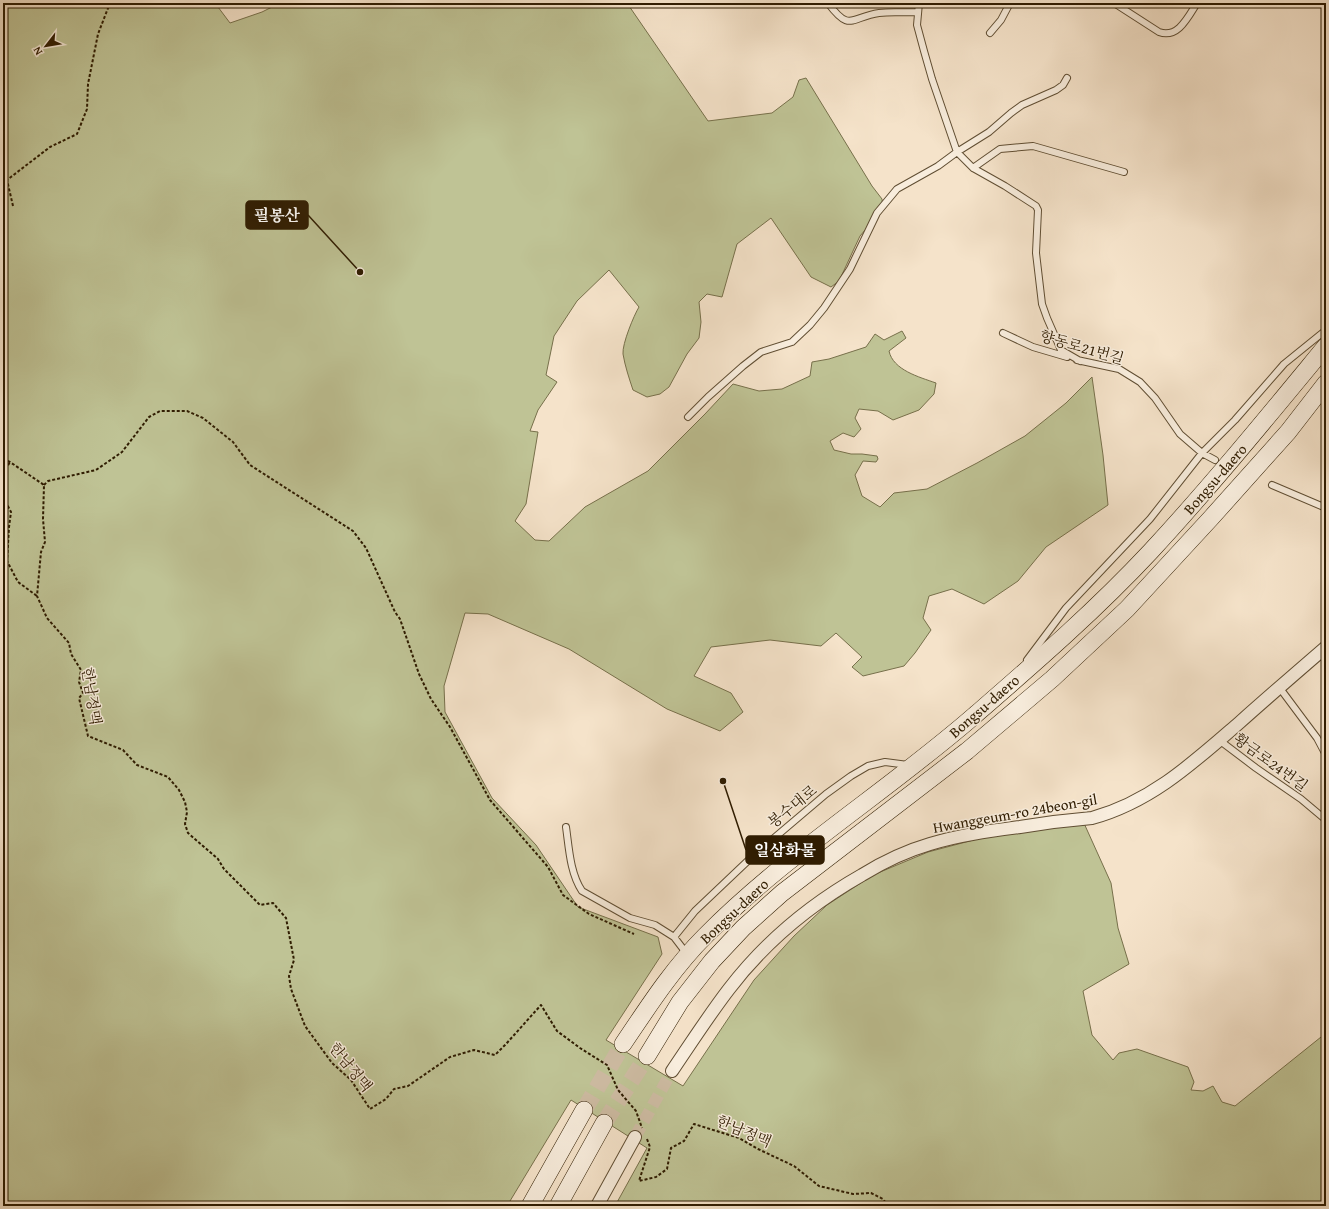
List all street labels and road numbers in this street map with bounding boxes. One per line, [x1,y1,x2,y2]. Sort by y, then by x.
street label: 향동로21번길 [1037,325,1127,369]
street label: Bongsu-daero [1179,439,1252,519]
street label: 한남정맥 [77,666,107,726]
street label: Bongsu-daero [944,669,1024,742]
street label: 황금로24번길 [1230,728,1312,796]
street label: 봉수대로 [763,779,822,832]
street label: Hwanggeum-ro 24beon-gil [931,788,1099,838]
street label: Bongsu-daero [695,873,773,948]
street label: 한남정맥 [325,1038,377,1096]
street label: 한남정맥 [713,1110,775,1152]

